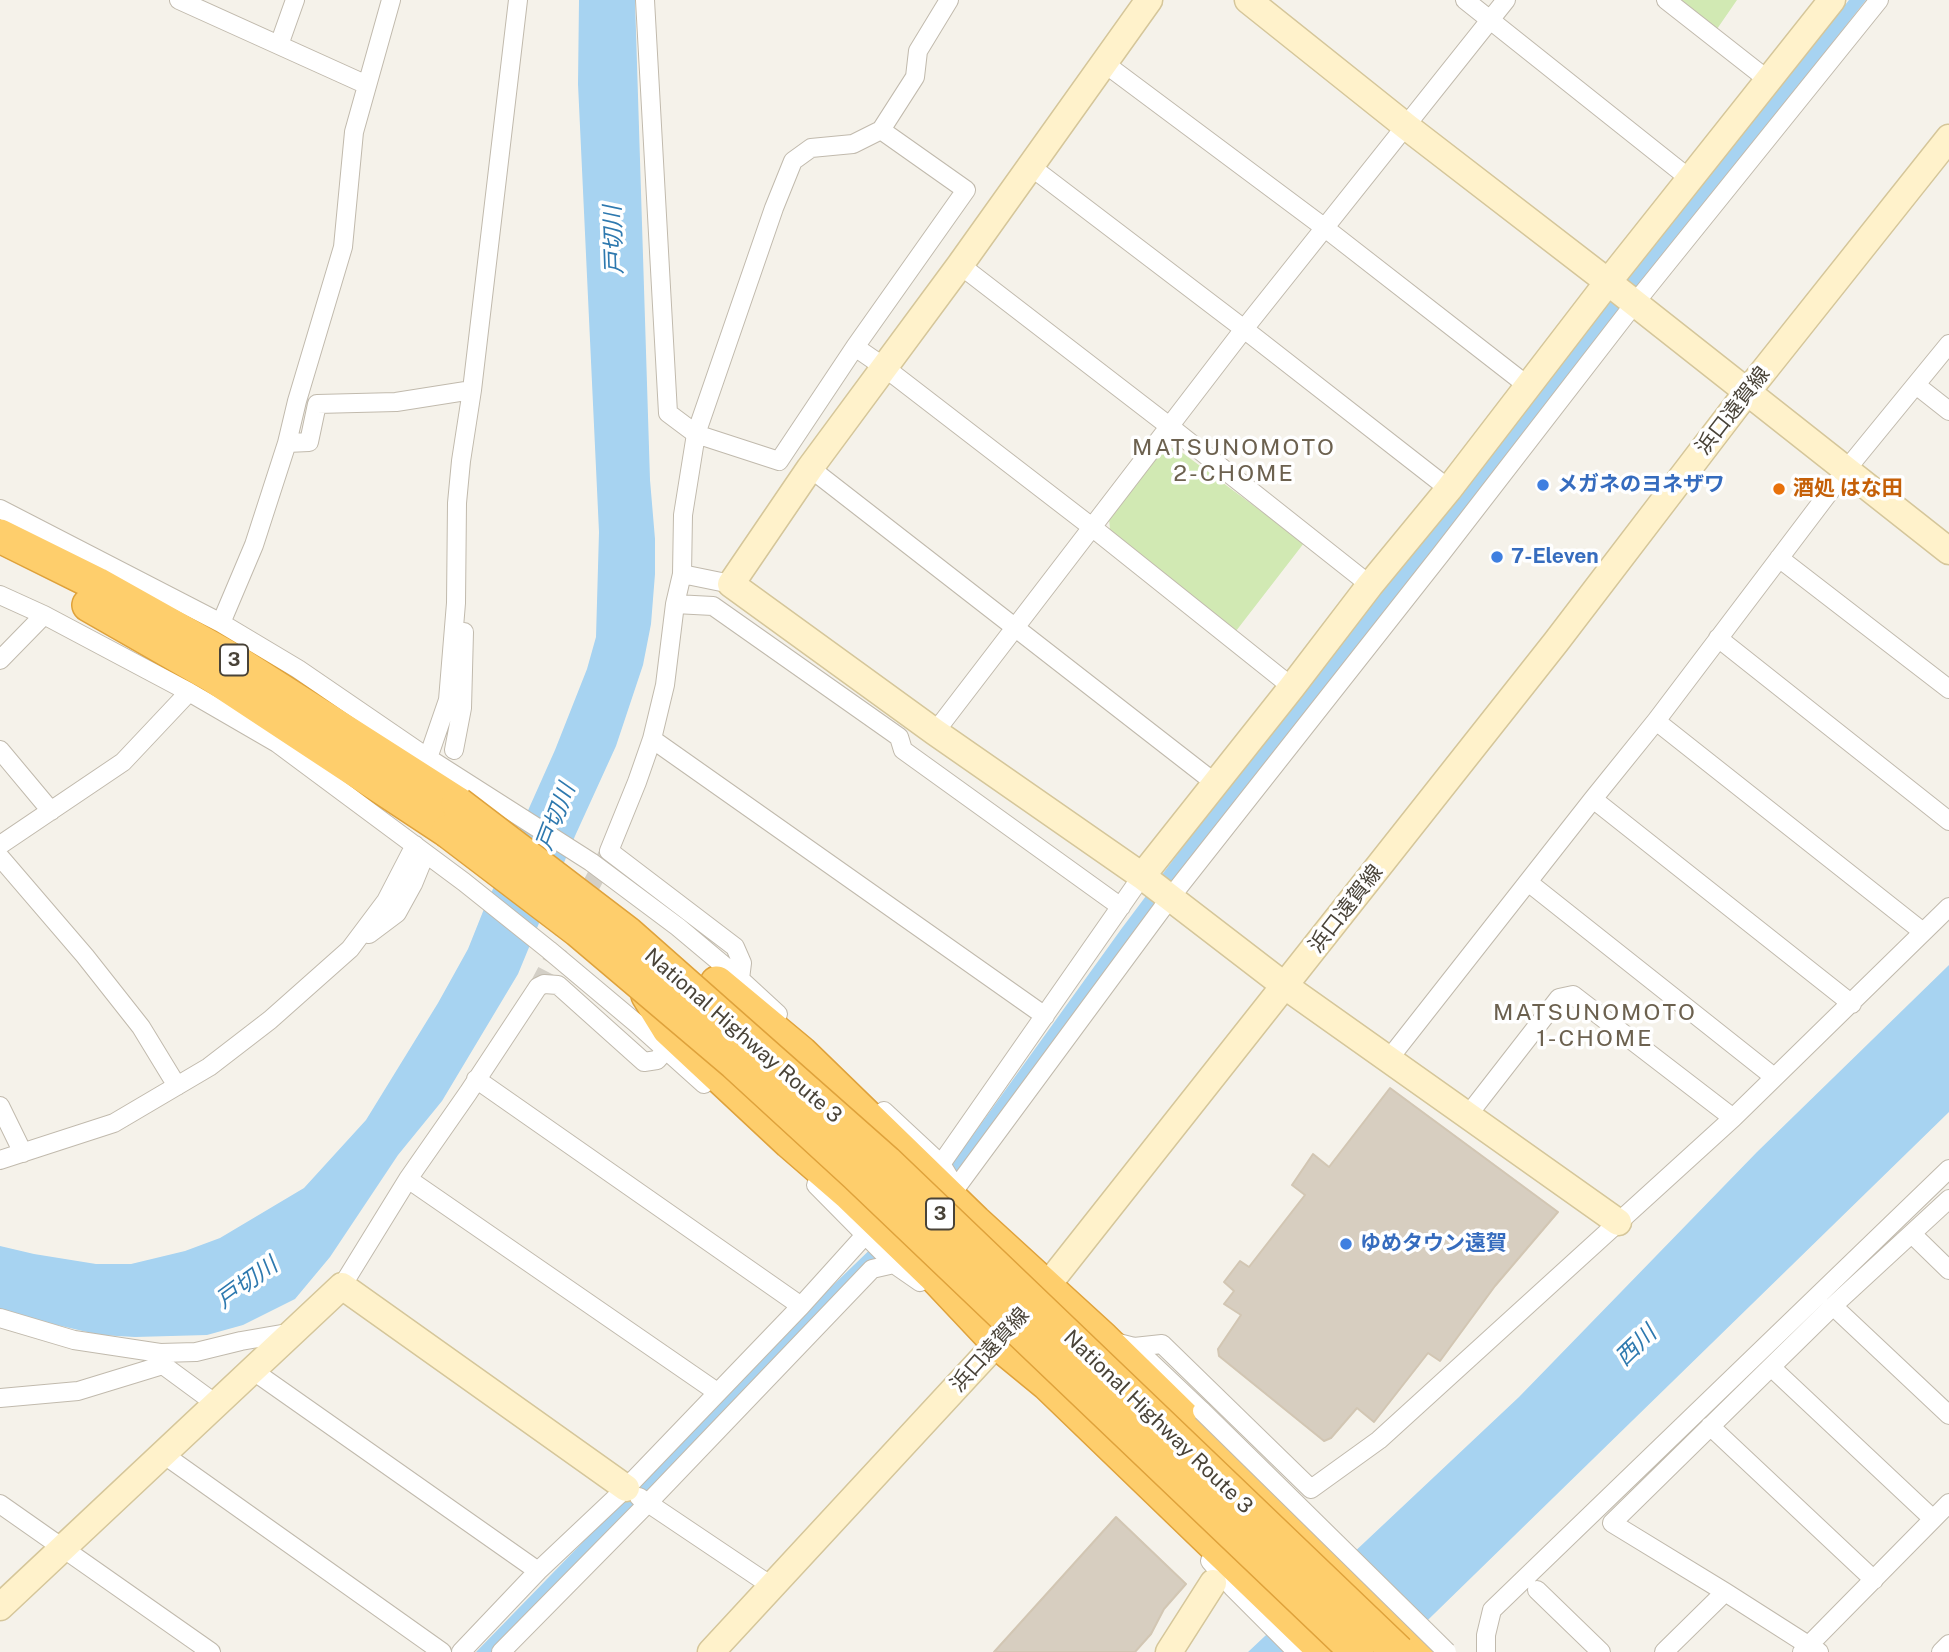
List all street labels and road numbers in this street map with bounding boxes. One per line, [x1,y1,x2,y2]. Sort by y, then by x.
street label: 浜口遠賀線 [1691,362,1775,460]
road number: 3 [220,645,248,676]
street label: 浜口遠賀線 [1304,860,1388,958]
street label: National Highway Route 3 [639,943,847,1129]
road number: 3 [926,1198,954,1230]
street label: 浜口遠賀線 [946,1303,1034,1397]
street label: National Highway Route 3 [1058,1325,1258,1519]

